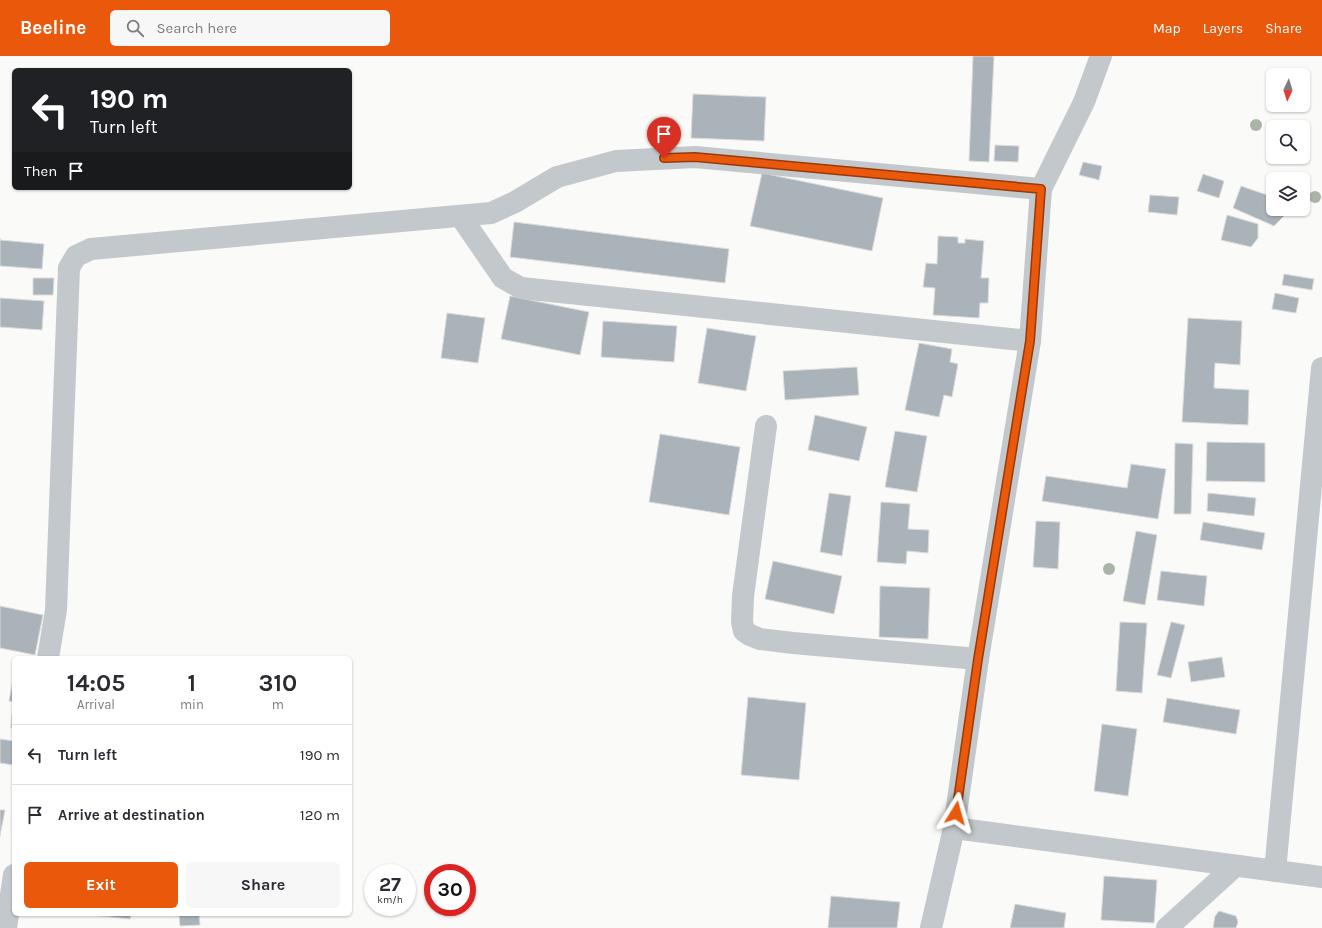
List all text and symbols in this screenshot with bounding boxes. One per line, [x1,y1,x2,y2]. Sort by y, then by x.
search box [110,10,390,46]
text: Beeline [20,17,86,39]
icon: search [124,17,146,39]
text: Search here [156,19,237,37]
text: Map [1153,20,1181,37]
text: Layers [1203,20,1243,37]
text: Share [1265,20,1302,37]
north arrow [1266,68,1310,112]
map controls [1266,68,1310,216]
text: 190 m [90,82,168,115]
icon: left [24,84,76,136]
text: Turn left [90,116,158,138]
pin [647,117,681,158]
button: search [1266,120,1310,164]
icon: arrive [653,123,675,145]
icon: arrive [65,160,87,182]
text: Then [24,162,57,180]
button: layers [1266,172,1310,216]
text: 14:05 [67,669,125,697]
text: 1 [188,669,196,697]
text: 310 [259,669,297,697]
text: Arrival [77,697,115,712]
text: min [180,697,204,712]
text: m [272,697,284,712]
icon: left [24,744,46,766]
text: Turn left [58,746,117,764]
text: 190 m [300,746,340,764]
position arrow [935,792,977,834]
icon: arrive [24,804,46,826]
text: Arrive at destination [58,806,205,824]
text: 120 m [300,806,340,824]
button: Exit [24,862,178,908]
button: Share [186,862,340,908]
speed limit sign: 30 [424,864,476,916]
text: 27 [379,873,401,896]
text: km/h [377,894,403,906]

